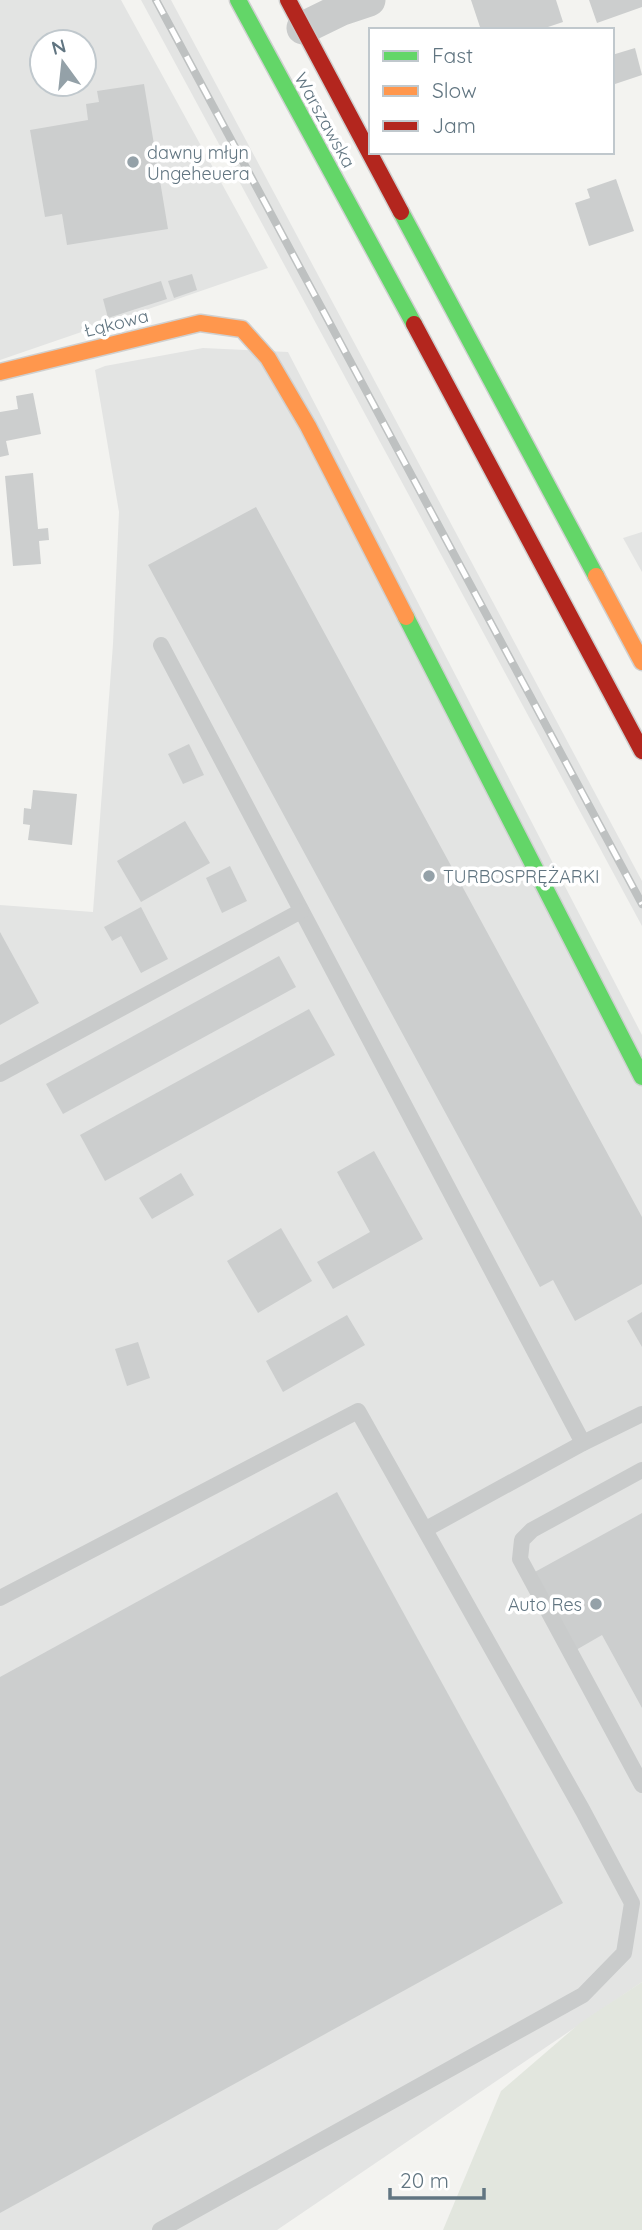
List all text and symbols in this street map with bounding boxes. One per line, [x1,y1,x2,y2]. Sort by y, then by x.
north arrow [28,28,98,98]
legend [369,28,614,154]
text: N [49,33,68,60]
text: Fast [432,42,473,68]
street label: Warszawska [289,68,361,172]
text: Slow [432,77,477,103]
text: Jam [432,112,476,138]
place label: dawny młyn Ungeheuera [147,141,250,185]
marker: dawny młyn Ungeheuera [125,154,141,170]
street label: Łąkowa [81,304,151,342]
place label: TURBOSPRĘŻARKI [443,865,600,888]
marker: TURBOSPRĘŻARKI [421,868,437,884]
place label: Auto Res [508,1593,582,1616]
marker: Auto Res [588,1596,604,1612]
scale bar [390,2156,484,2200]
text: 20 m [400,2167,449,2193]

